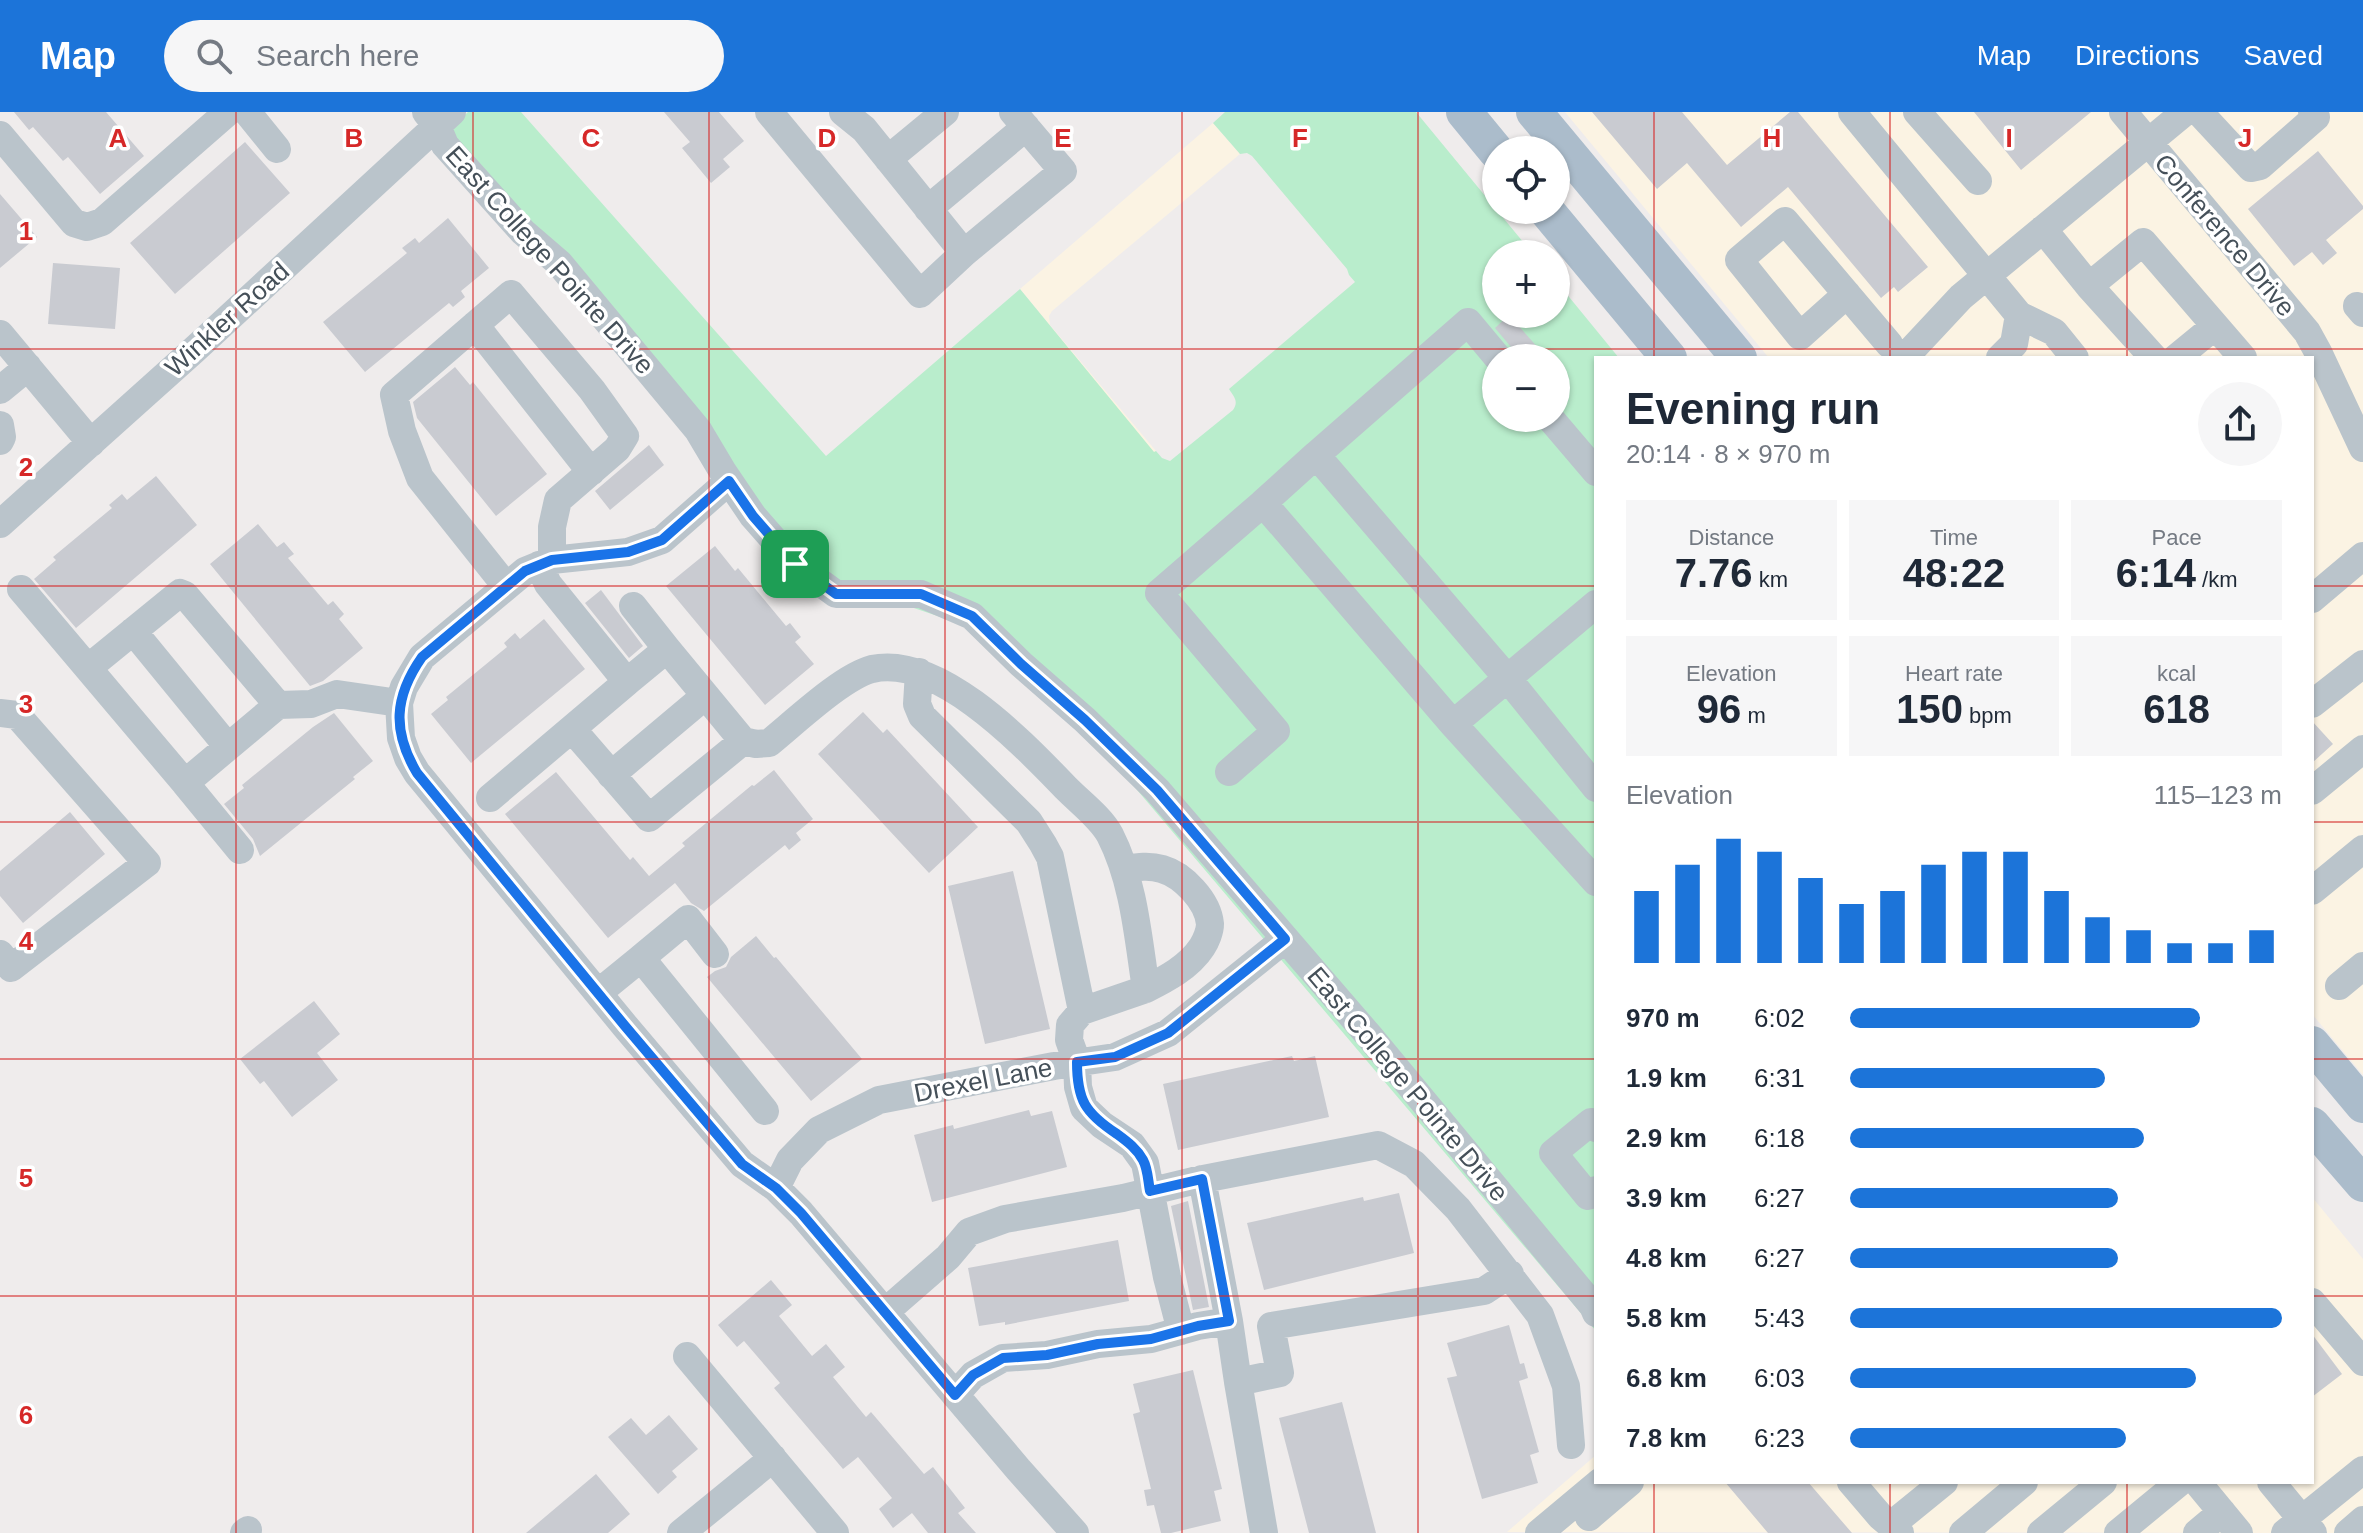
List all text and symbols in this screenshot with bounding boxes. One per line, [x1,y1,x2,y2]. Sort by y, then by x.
search box [164,20,724,92]
icon: search [192,34,236,78]
text: Map [40,35,116,77]
text: Search here [256,39,419,72]
text: Map [1977,40,2031,71]
text: Directions [2075,40,2200,71]
text: Saved [2244,40,2323,71]
text: A [109,123,128,153]
text: B [345,123,363,153]
text: D [818,123,836,153]
text: E [1054,123,1072,153]
text: F [1292,123,1308,153]
text: H [1763,123,1781,153]
text: I [2005,123,2013,153]
text: J [2238,123,2252,153]
map controls [1482,136,1570,432]
button: locate [1482,136,1570,224]
street label: East College Pointe Drive [439,139,661,381]
street label: Conference Drive [2148,148,2302,322]
text: 1 [19,216,33,246]
button: + [1482,240,1570,328]
street label: Winkler Road [159,256,295,382]
button: − [1482,344,1570,432]
button: share [2198,382,2282,466]
text: Evening run [1626,384,1880,433]
text: 20:14 · 8 × 970 m [1626,439,1831,469]
text: 2 [19,452,33,482]
text: Distance [1689,525,1774,550]
text: Time [1930,525,1978,550]
text: Pace [2152,525,2202,550]
pin [761,530,829,598]
icon: arrive [773,542,817,586]
text: 7.76 [1675,551,1753,595]
text: 48:22 [1903,551,2005,595]
text: 6:14 [2116,551,2196,595]
text: km [1753,567,1788,592]
text: /km [2196,567,2237,592]
text: Elevation [1686,661,1777,686]
text: Heart rate [1905,661,2003,686]
text: kcal [2157,661,2196,686]
text: 96 [1697,687,1741,731]
text: 150 [1896,687,1963,731]
text: 618 [2143,687,2210,731]
text: 3 [19,689,33,719]
text: m [1741,703,1766,728]
text: bpm [1963,703,2012,728]
text: Elevation [1626,780,1733,810]
text: 115–123 m [2154,780,2282,810]
text: 4 [19,926,34,956]
street label: East College Pointe Drive [1301,961,1515,1207]
text: 970 m [1626,1003,1700,1033]
text: 6:02 [1754,1003,1805,1033]
street label: Drexel Lane [911,1052,1055,1108]
text: 1.9 km [1626,1063,1707,1093]
text: 6:31 [1754,1063,1805,1093]
text: 2.9 km [1626,1123,1707,1153]
text: 6:18 [1754,1123,1805,1153]
text: 5 [19,1163,33,1193]
text: 3.9 km [1626,1183,1707,1213]
text: 6:27 [1754,1183,1805,1213]
text: 4.8 km [1626,1243,1707,1273]
text: 6:27 [1754,1243,1805,1273]
text: 5.8 km [1626,1303,1707,1333]
text: 5:43 [1754,1303,1805,1333]
text: 6.8 km [1626,1363,1707,1393]
text: 6:03 [1754,1363,1805,1393]
text: 6 [19,1400,33,1430]
text: 7.8 km [1626,1423,1707,1453]
text: 6:23 [1754,1423,1805,1453]

